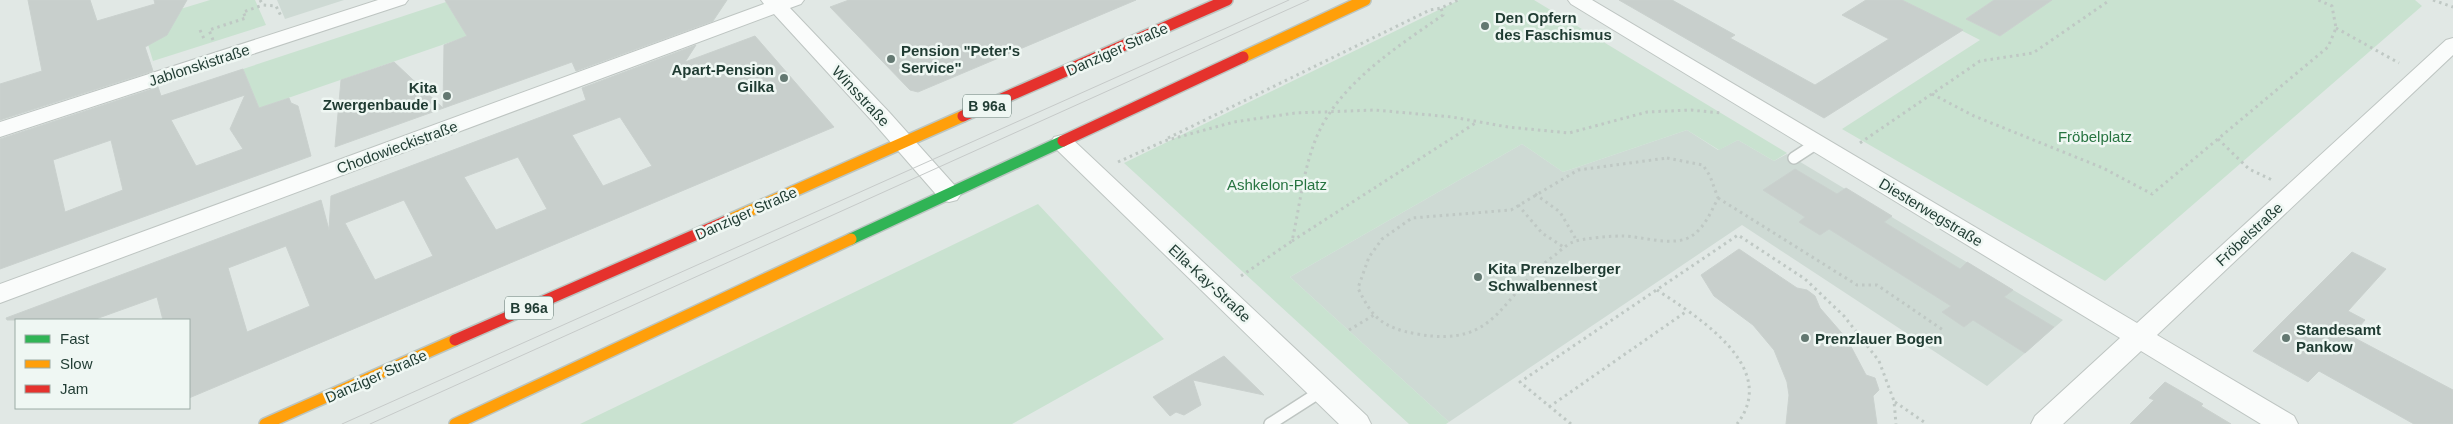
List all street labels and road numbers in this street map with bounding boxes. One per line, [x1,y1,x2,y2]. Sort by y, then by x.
street label: Danziger Straße [1064,19,1170,79]
street label: Jablonskistraße [146,41,252,89]
street label: Winsstraße [829,62,893,130]
road number: B 96a [963,94,1011,118]
street label: Chodowieckistraße [334,117,460,177]
street label: Diesterwegstraße [1876,174,1986,250]
street label: Danziger Straße [693,183,799,243]
street label: Fröbelstraße [2212,199,2286,269]
street label: Ella-Kay-Straße [1165,241,1255,325]
road number: B 96a [505,296,553,320]
street label: Danziger Straße [323,346,429,406]

